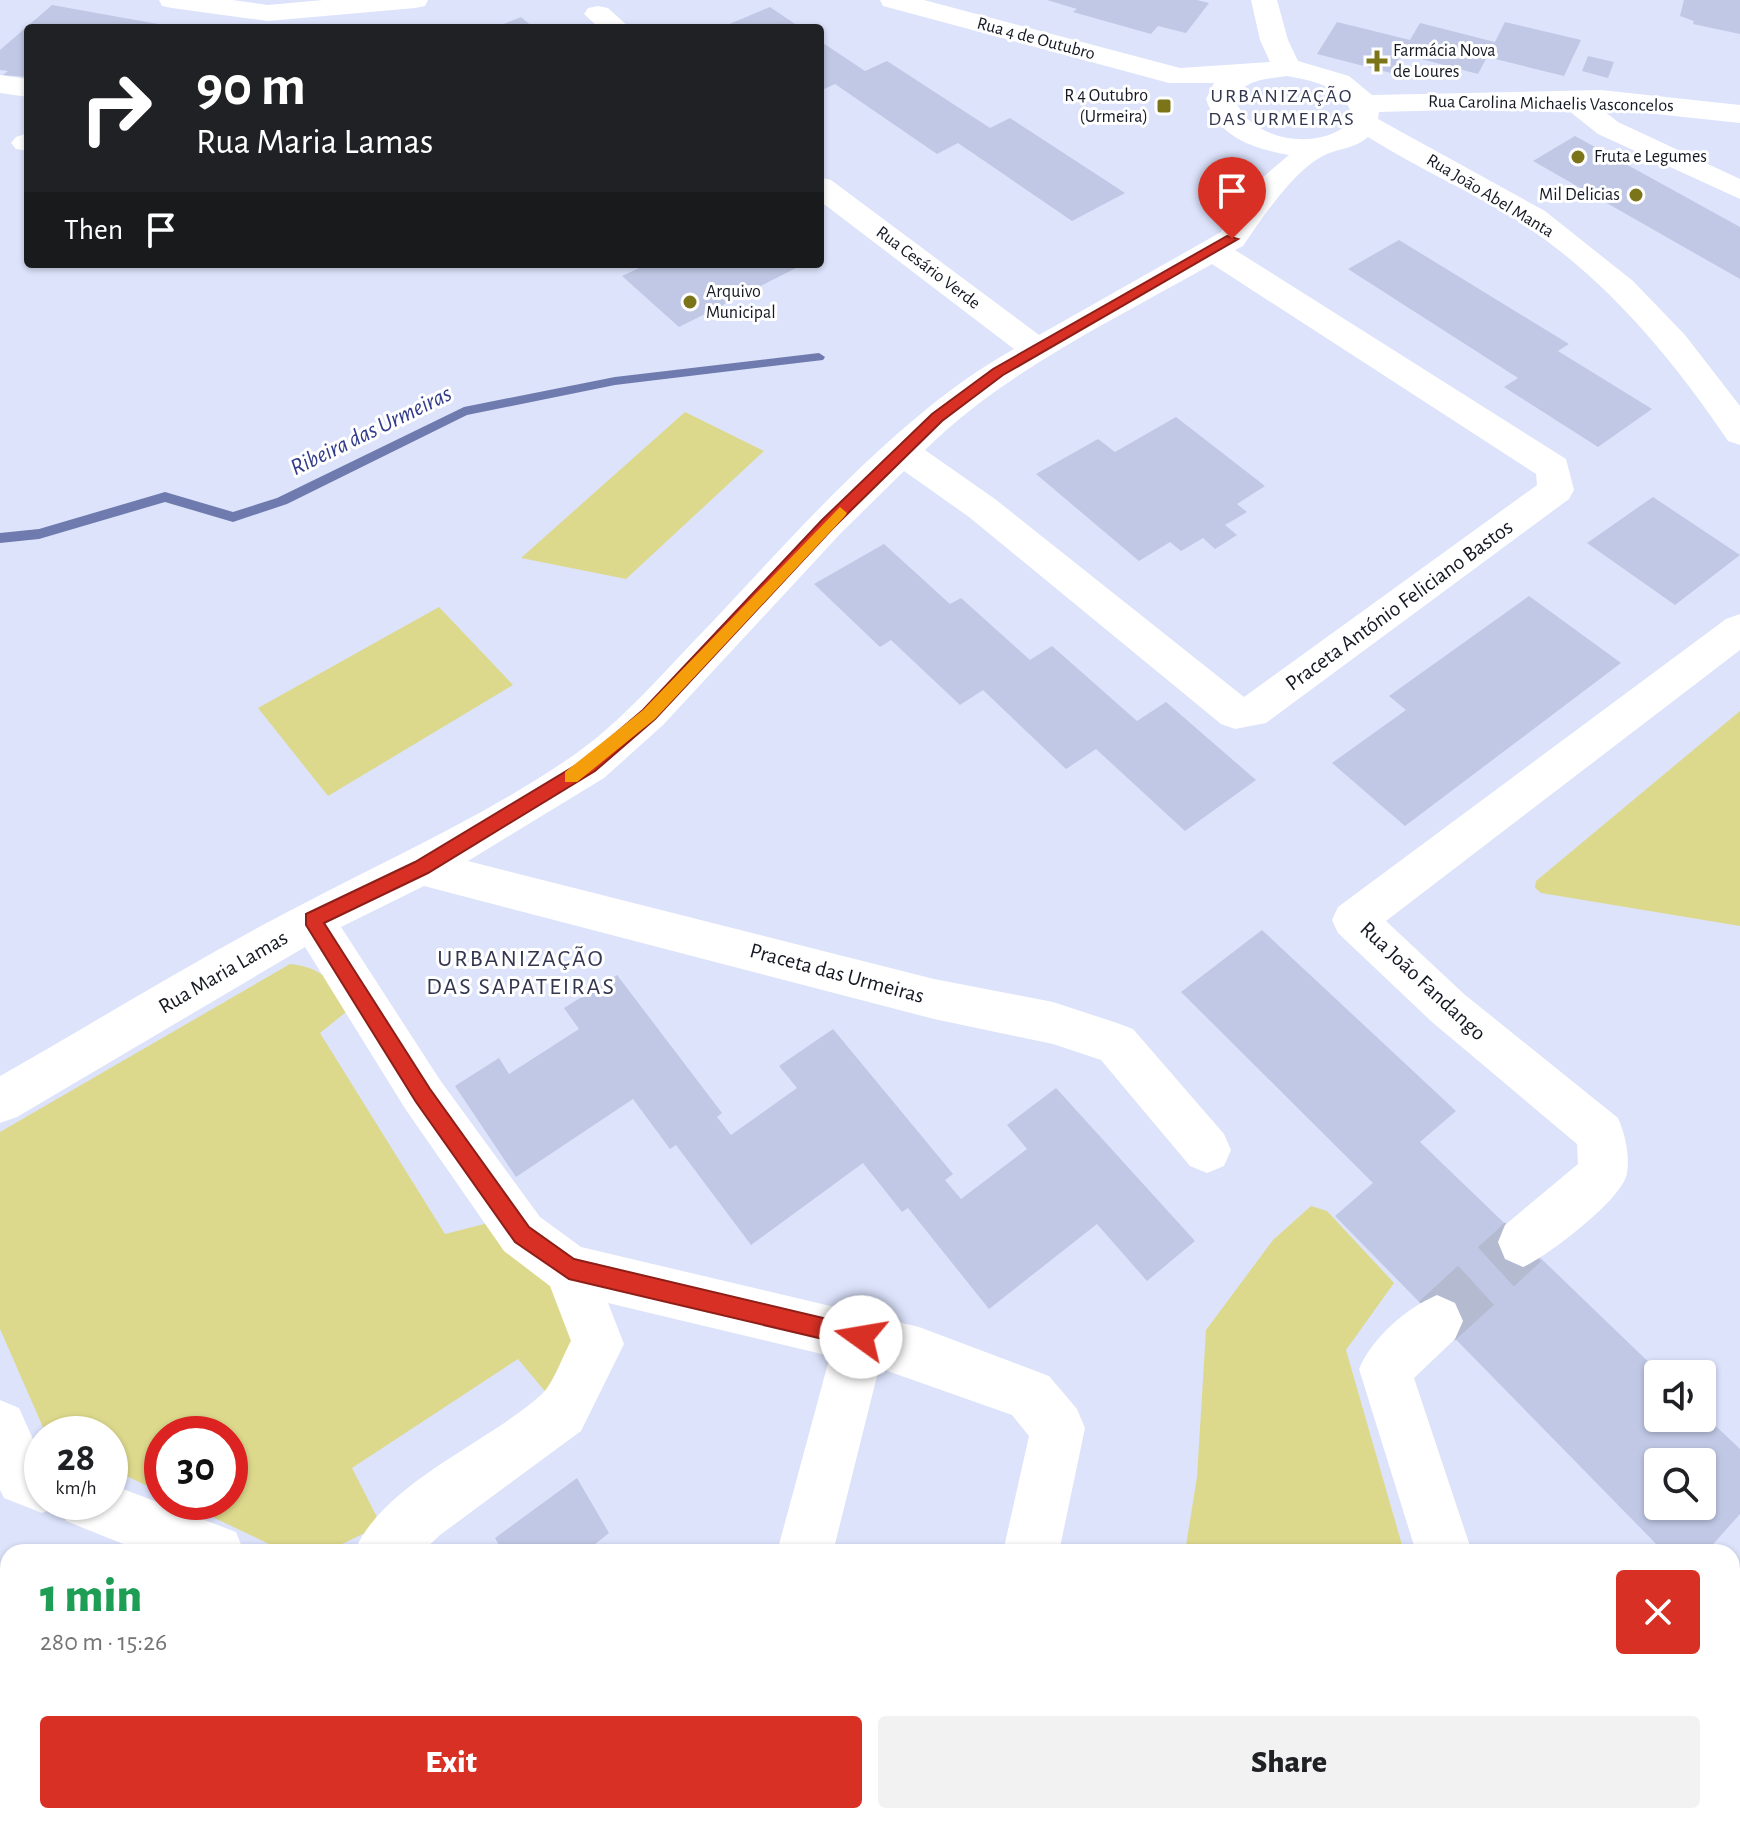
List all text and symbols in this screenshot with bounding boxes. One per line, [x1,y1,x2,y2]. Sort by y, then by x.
street label: Rua 4 de Outubro [975,15,1097,63]
place label: Farmácia Nova de Loures [1393,42,1496,81]
marker: Farmácia Nova de Loures [1368,52,1386,70]
icon: right [64,56,168,160]
text: 90 m [196,59,306,115]
district label: URBANIZAÇÃO DAS URMEIRAS [1208,85,1356,129]
place label: R 4 Outubro (Urmeira) [1064,87,1148,126]
street label: Rua Carolina Michaelis Vasconcelos [1428,93,1674,115]
marker: R 4 Outubro (Urmeira) [1155,97,1173,115]
text: Rua Maria Lamas [196,124,433,160]
marker: Fruta e Legumes [1569,148,1587,166]
place label: Fruta e Legumes [1594,148,1707,166]
street label: Rua João Abel Manta [1423,151,1557,241]
pin [1198,157,1266,239]
icon: arrive [1210,169,1254,213]
place label: Mil Delicias [1539,186,1620,204]
marker: Mil Delicias [1627,186,1645,204]
icon: arrive [139,208,183,252]
text: Then [64,215,123,245]
street label: Rua Cesário Verde [873,223,983,313]
place label: Arquivo Municipal [706,283,776,322]
marker: Arquivo Municipal [681,293,699,311]
water label: Ribeira das Urmeiras [287,381,456,480]
street label: Praceta António Feliciano Bastos [1281,515,1517,695]
street label: Rua João Fandango [1356,917,1490,1045]
street label: Rua Maria Lamas [155,926,291,1018]
street label: Praceta das Urmeiras [747,939,927,1007]
district label: URBANIZAÇÃO DAS SAPATEIRAS [426,945,616,999]
position arrow [819,1295,903,1379]
map controls [1644,1360,1716,1520]
button: sound [1644,1360,1716,1432]
speed limit sign: 30 [144,1416,248,1520]
text: 28 [57,1438,95,1478]
button: search [1644,1448,1716,1520]
text: km/h [55,1478,97,1498]
button: close [1616,1570,1700,1654]
text: 1 min [40,1573,142,1621]
text: 280 m · 15:26 [40,1629,167,1655]
button: Exit [40,1716,862,1808]
button: Share [878,1716,1700,1808]

